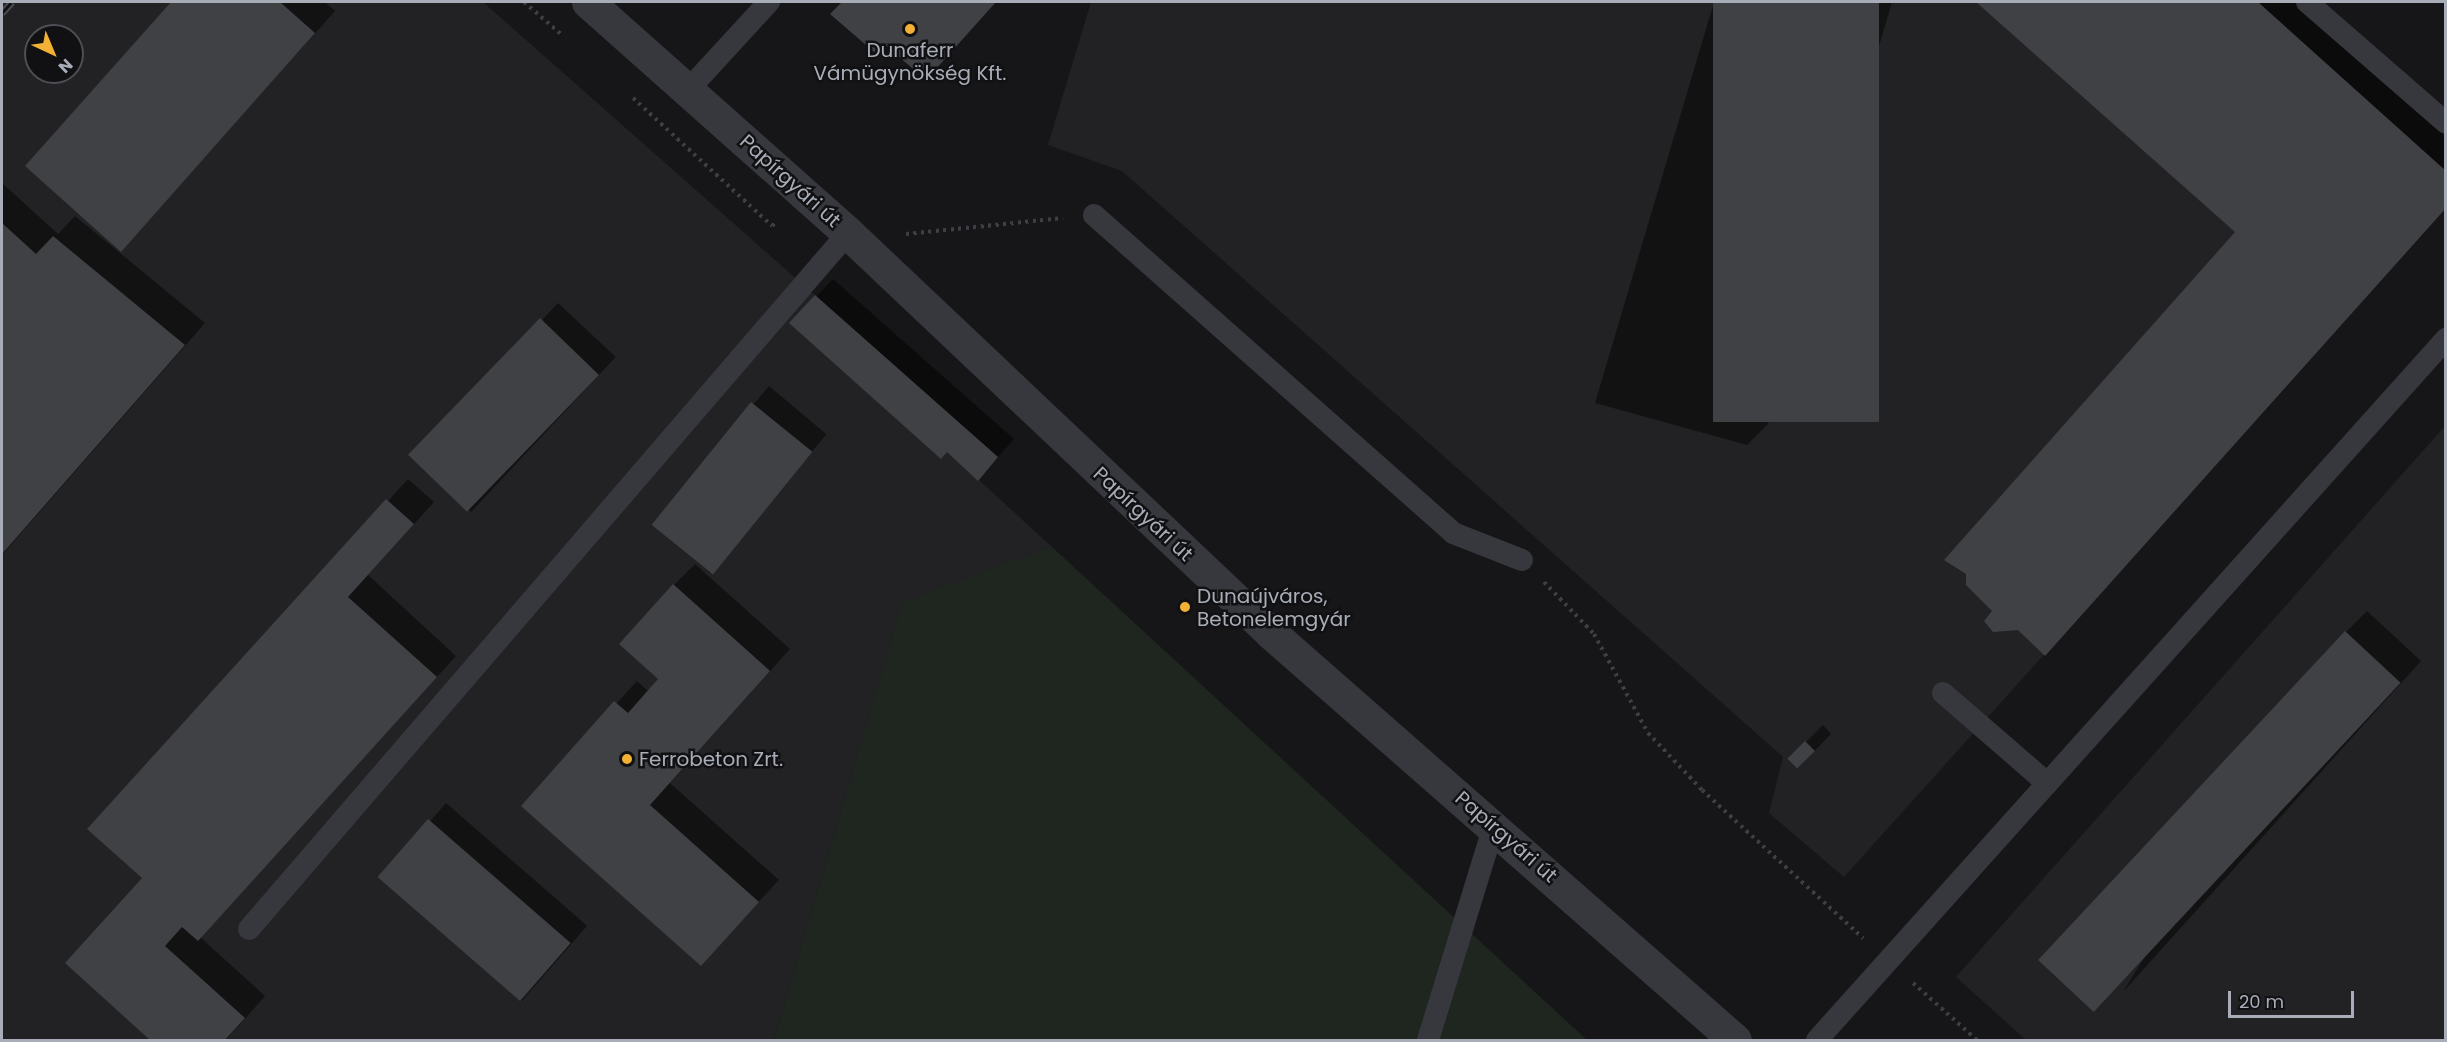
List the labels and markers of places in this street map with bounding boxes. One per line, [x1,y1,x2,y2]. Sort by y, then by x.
marker: Dunaferr Vámügynökség Kft. [903,22,917,36]
place label: Dunaferr Vámügynökség Kft. [814,38,1006,85]
place label: Dunaújváros, Betonelemgyár [1197,584,1351,631]
marker: Dunaújváros, Betonelemgyár [1178,600,1192,614]
place label: Ferrobeton Zrt. [639,747,783,771]
marker: Ferrobeton Zrt. [620,752,634,766]

